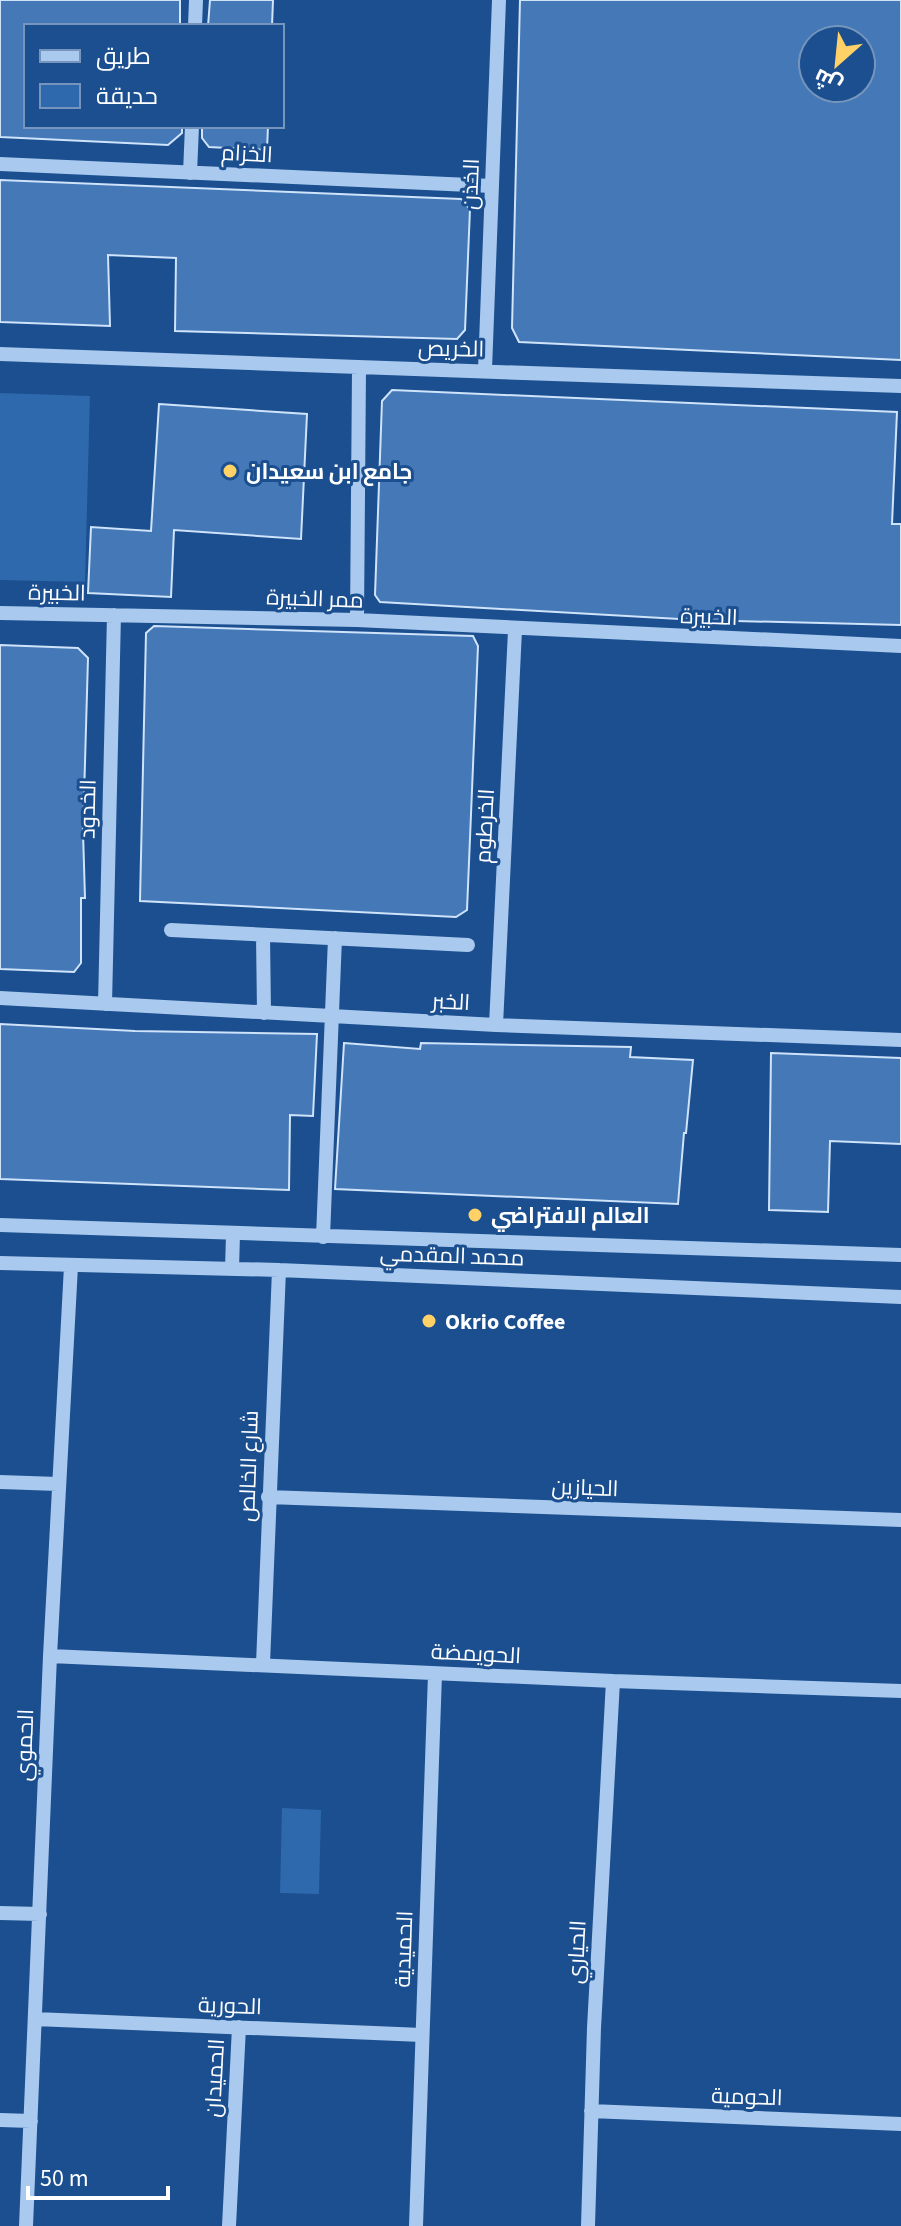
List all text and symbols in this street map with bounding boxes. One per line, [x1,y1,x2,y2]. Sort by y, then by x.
legend [24,24,284,128]
north arrow [797,24,877,104]
text: طريق [96,39,151,74]
text: ش [809,60,848,102]
text: حديقة [96,79,158,114]
street label: الخزام [220,137,274,171]
street label: الخذن [454,158,488,210]
street label: الخريص [418,332,484,366]
place label: جامع ابن سعيدان [246,456,412,488]
marker: جامع ابن سعيدان [221,462,239,480]
street label: الخبيرة [28,576,86,610]
street label: ممر الخبيرة [266,581,364,617]
street label: الخبيرة [680,600,738,634]
street label: الخدود [71,779,105,839]
street label: الخرطوم [467,788,503,864]
street label: الخبر [429,985,471,1019]
place label: العالم الافتراضي [491,1200,650,1232]
marker: العالم الافتراضي [466,1206,484,1224]
street label: محمد المقدمي [379,1237,525,1275]
place label: Okrio Coffee [445,1306,565,1338]
marker: Okrio Coffee [420,1312,438,1330]
street label: شارع الخالص [231,1410,267,1522]
street label: الحيازين [551,1471,619,1505]
street label: الحويمضة [430,1636,522,1672]
street label: الحموي [8,1708,42,1782]
street label: الحميدية [387,1910,421,1988]
street label: الحياري [559,1919,595,1985]
street label: الحورية [197,1989,263,2023]
street label: الحميدان [197,2038,233,2118]
street label: الحومية [711,2080,783,2114]
scale bar [28,2150,168,2200]
text: 50 m [40,2161,89,2196]

